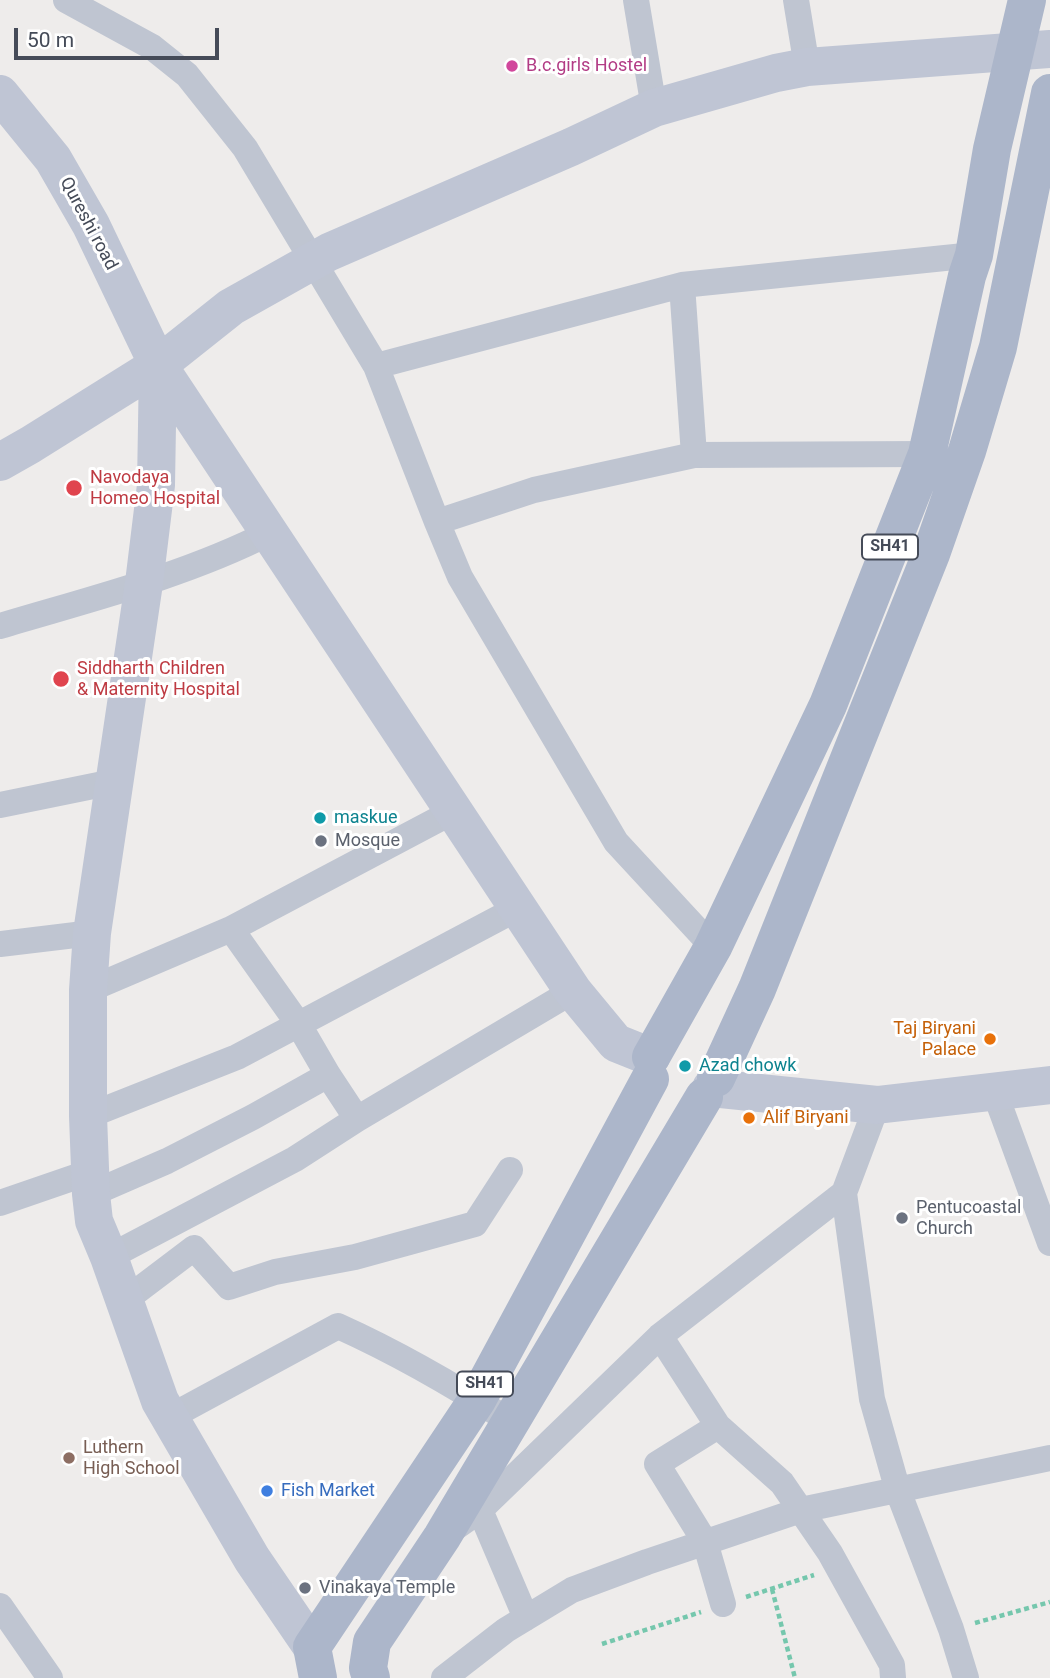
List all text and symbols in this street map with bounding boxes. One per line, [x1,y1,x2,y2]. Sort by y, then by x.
scale bar [18,14,222,58]
text: 50 m [27,28,74,52]
place label: B.c.girls Hostel [526,55,647,77]
marker: B.c.girls Hostel [504,58,520,74]
street label: Qureshi road [55,174,121,274]
place label: Navodaya Homeo Hospital [90,467,220,510]
marker: Navodaya Homeo Hospital [64,478,84,498]
road number: SH41 [862,534,918,560]
place label: Siddharth Children & Maternity Hospital [77,658,240,700]
marker: Siddharth Children & Maternity Hospital [51,669,71,689]
place label: maskue [334,807,397,829]
marker: maskue [312,810,328,826]
place label: Mosque [335,830,400,852]
marker: Mosque [313,833,329,849]
place label: Taj Biryani Palace [893,1018,976,1060]
marker: Taj Biryani Palace [982,1031,998,1047]
place label: Azad chowk [699,1055,796,1077]
marker: Azad chowk [677,1058,693,1074]
place label: Alif Biryani [763,1107,849,1129]
marker: Alif Biryani [741,1110,757,1126]
place label: Pentucoastal Church [916,1197,1021,1240]
marker: Pentucoastal Church [894,1210,910,1226]
road number: SH41 [457,1372,513,1396]
place label: Luthern High School [83,1437,180,1480]
marker: Luthern High School [61,1450,77,1466]
place label: Fish Market [281,1480,375,1502]
marker: Fish Market [259,1483,275,1499]
place label: Vinakaya Temple [319,1577,455,1599]
marker: Vinakaya Temple [297,1580,313,1596]

